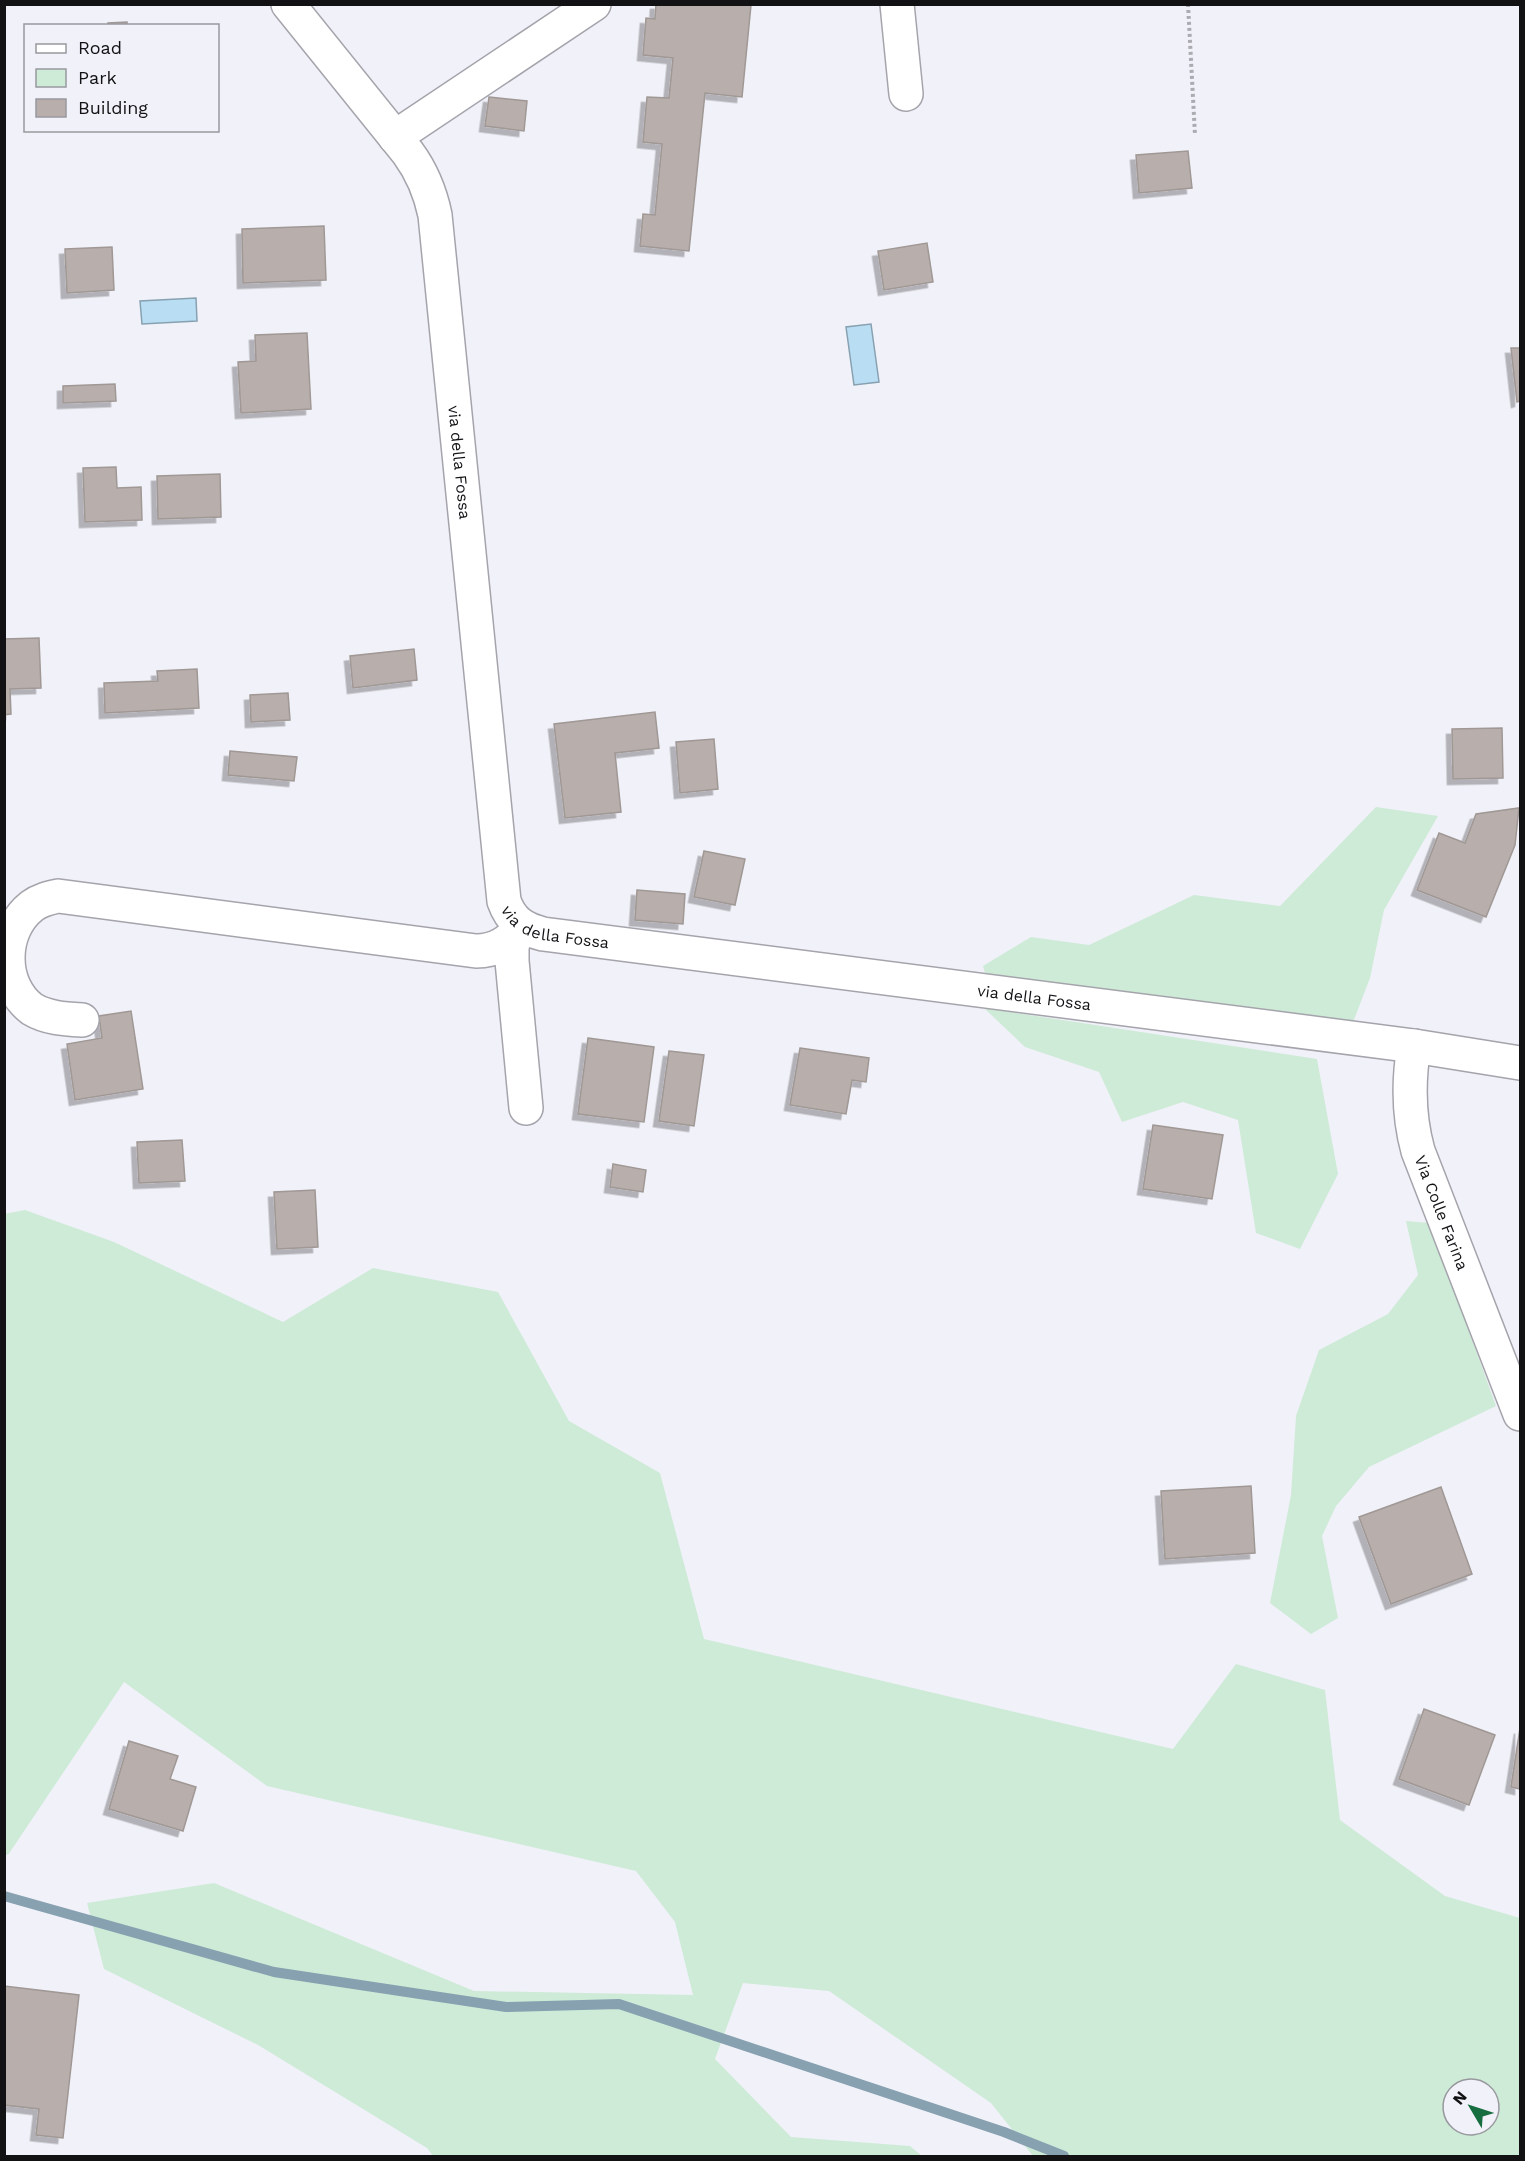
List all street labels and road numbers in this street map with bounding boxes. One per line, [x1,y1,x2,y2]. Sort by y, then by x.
street label: via della Fossa [445,404,475,520]
street label: via della Fossa [498,902,610,952]
street label: via della Fossa [976,980,1092,1014]
street label: Via Colle Farina [1411,1152,1473,1273]

